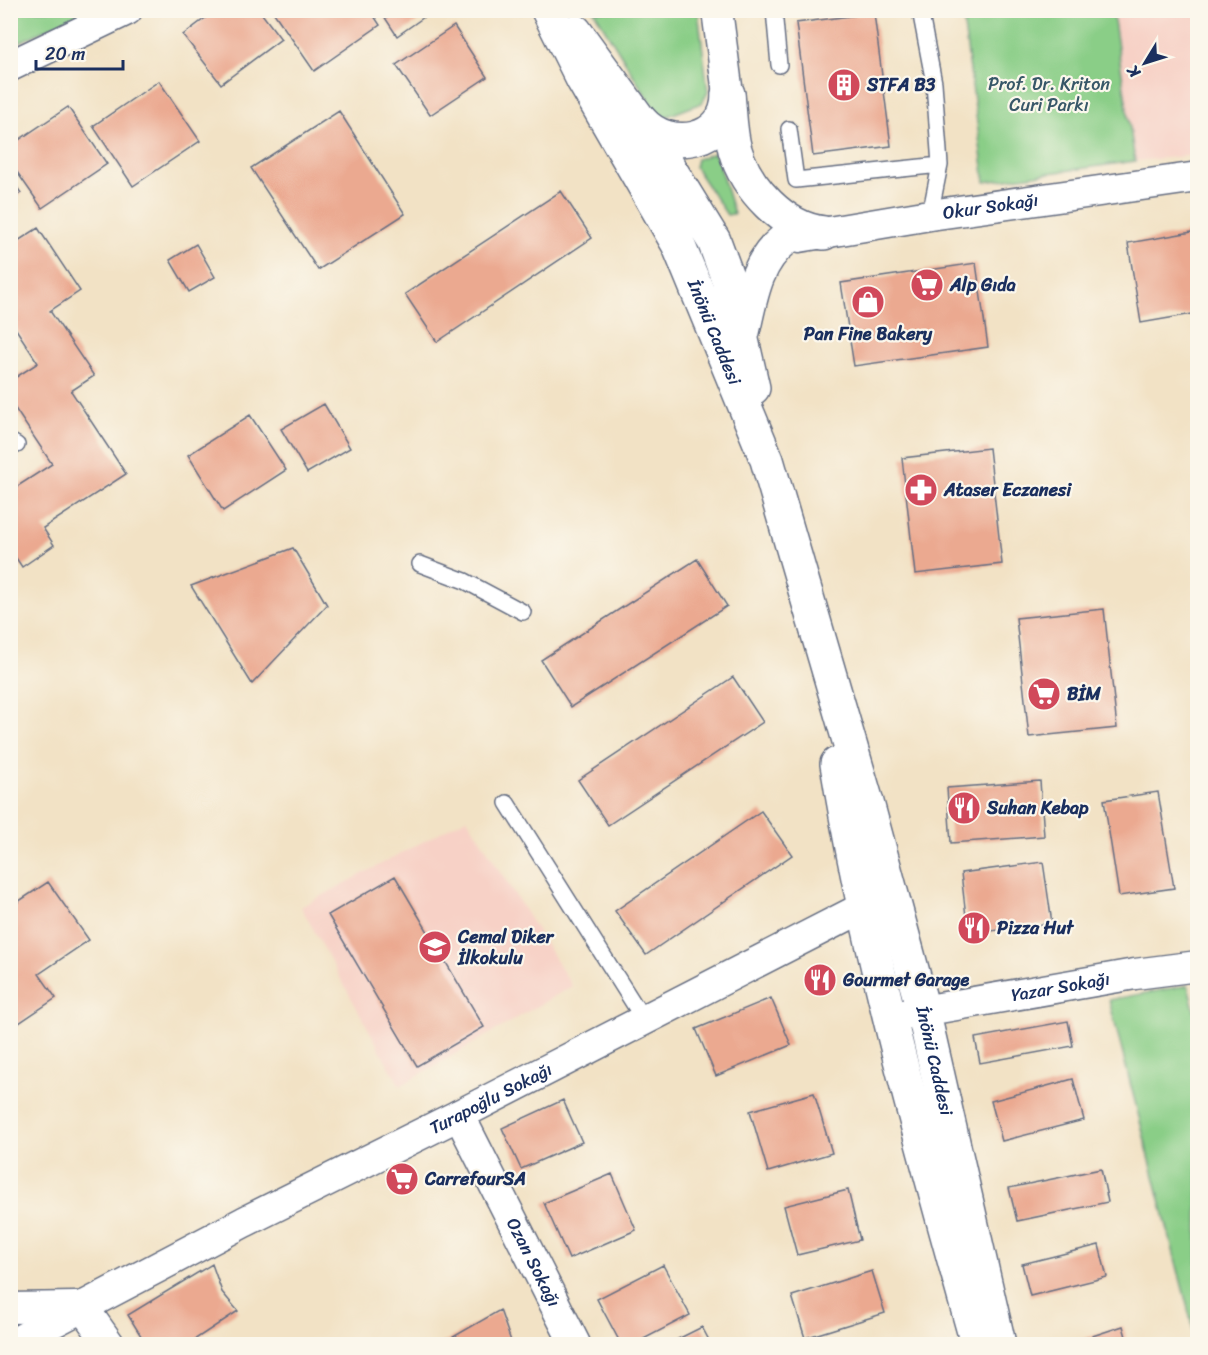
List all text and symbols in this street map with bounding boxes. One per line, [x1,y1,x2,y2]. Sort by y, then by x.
scale bar [36,33,123,71]
north arrow [1115,33,1175,93]
text: 20 m [45,38,85,70]
text: K [1118,58,1149,85]
building icon: STFA B3 [826,67,862,103]
park label: Prof. Dr. Kriton Curi Parkı [988,68,1110,121]
place label: STFA B3 [866,69,936,101]
street label: Okur Sokağı [941,184,1040,229]
supermarket icon: Alp Gıda [909,267,945,303]
place label: Alp Gıda [949,269,1016,301]
street label: İnönü Caddesi [678,273,751,391]
shop icon: Pan Fine Bakery [850,284,886,320]
place label: Pan Fine Bakery [804,318,933,350]
pharmacy icon: Ataser Eczanesi [903,472,939,508]
place label: Ataser Eczanesi [943,474,1072,506]
supermarket icon: BİM [1026,676,1062,712]
place label: BİM [1067,678,1101,710]
restaurant icon: Suhan Kebap [946,790,982,826]
place label: Suhan Kebap [986,792,1089,824]
restaurant icon: Pizza Hut [956,910,992,946]
place label: Pizza Hut [997,912,1075,944]
place label: Cemal Diker İlkokulu [457,921,555,974]
school or university icon: Cemal Diker İlkokulu [417,929,453,965]
restaurant icon: Gourmet Garage [802,962,838,998]
street label: Yazar Sokağı [1009,963,1112,1011]
place label: Gourmet Garage [842,964,970,996]
street label: İnönü Caddesi [906,1001,963,1120]
street label: Turapoğlu Sokağı [424,1054,558,1143]
supermarket icon: CarrefourSA [384,1161,420,1197]
place label: CarrefourSA [424,1163,526,1195]
street label: Ozan Sokağı [497,1212,570,1313]

